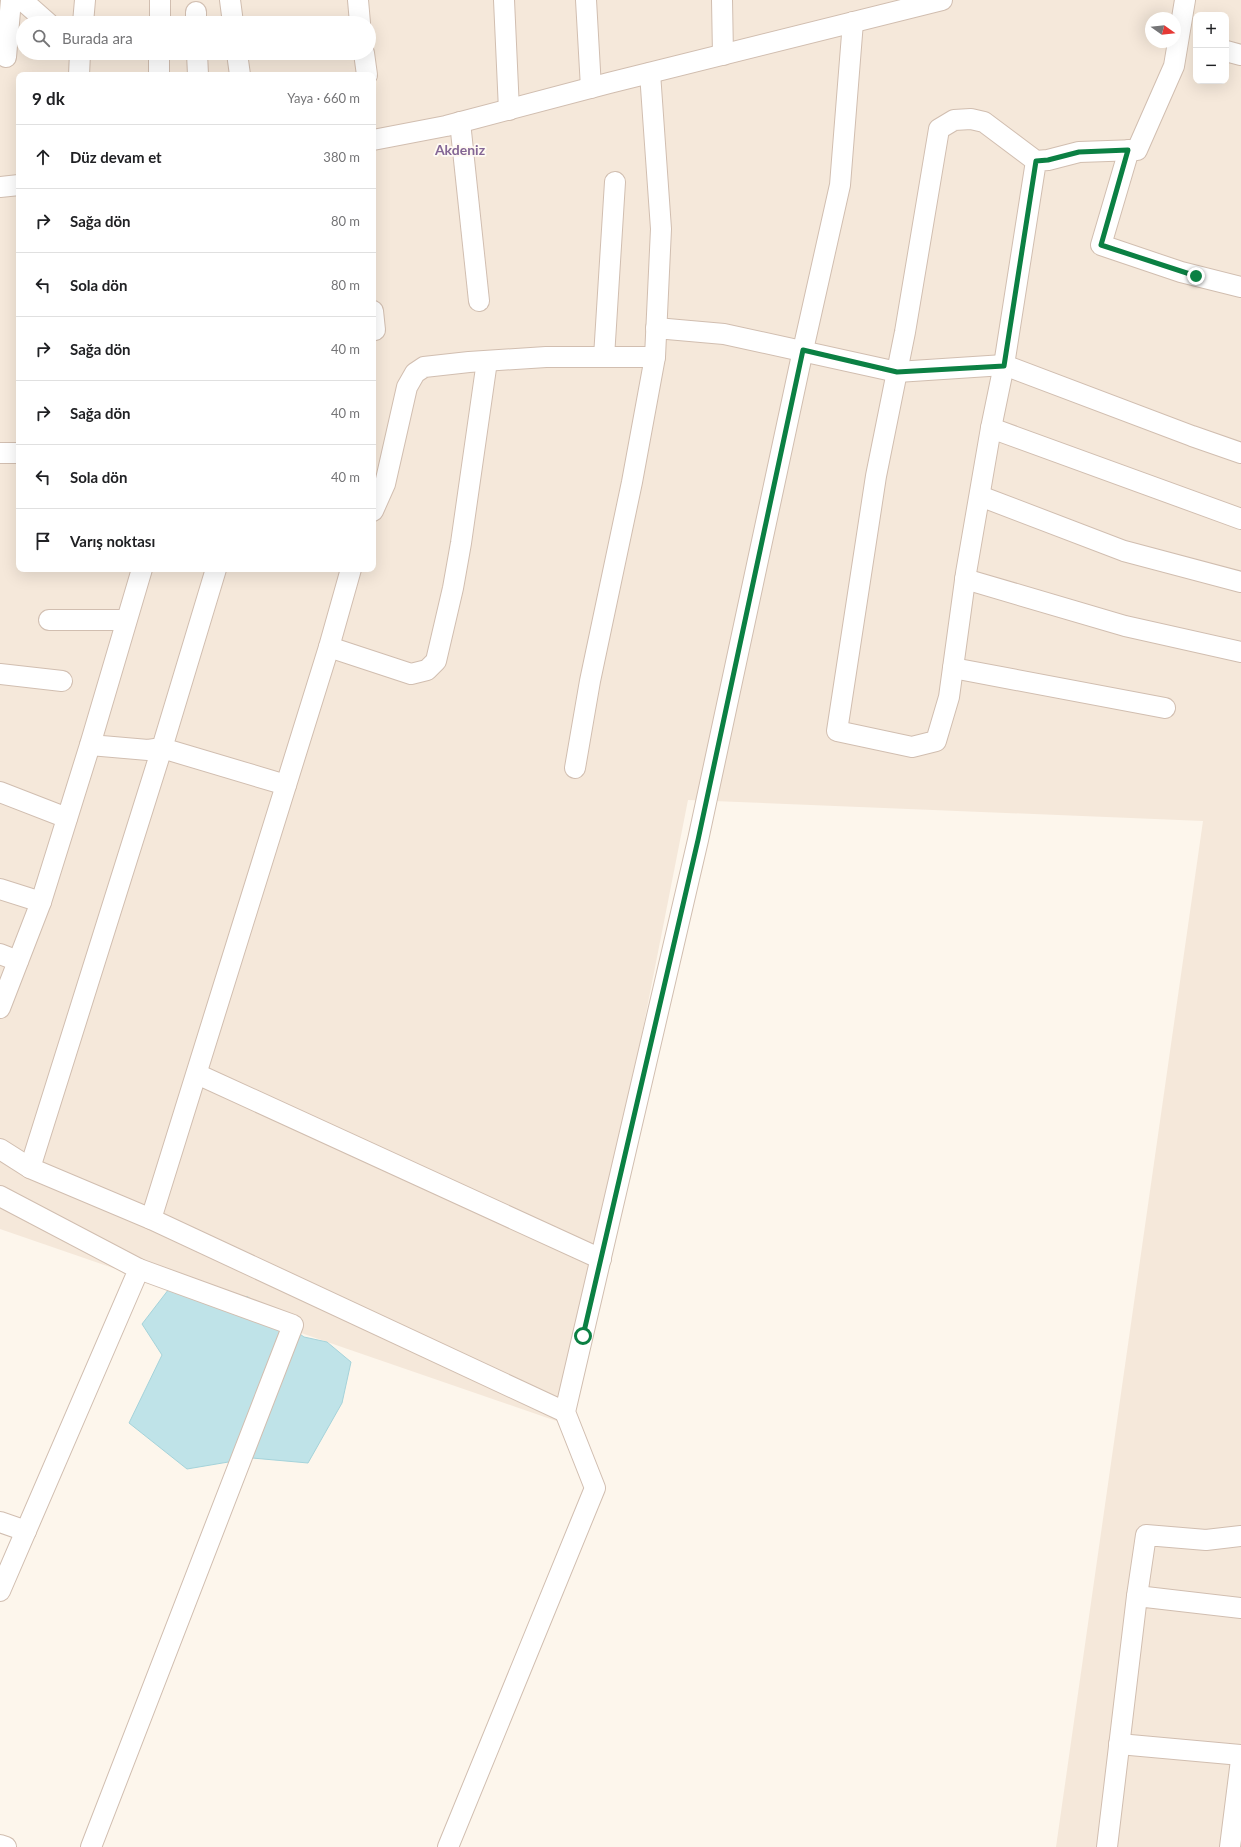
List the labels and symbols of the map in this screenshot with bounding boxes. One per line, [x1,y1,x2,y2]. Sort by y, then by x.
north arrow [1145,12,1181,48]
district label: Akdeniz [434,141,486,158]
route end [1187,267,1205,285]
route start [574,1327,592,1345]

